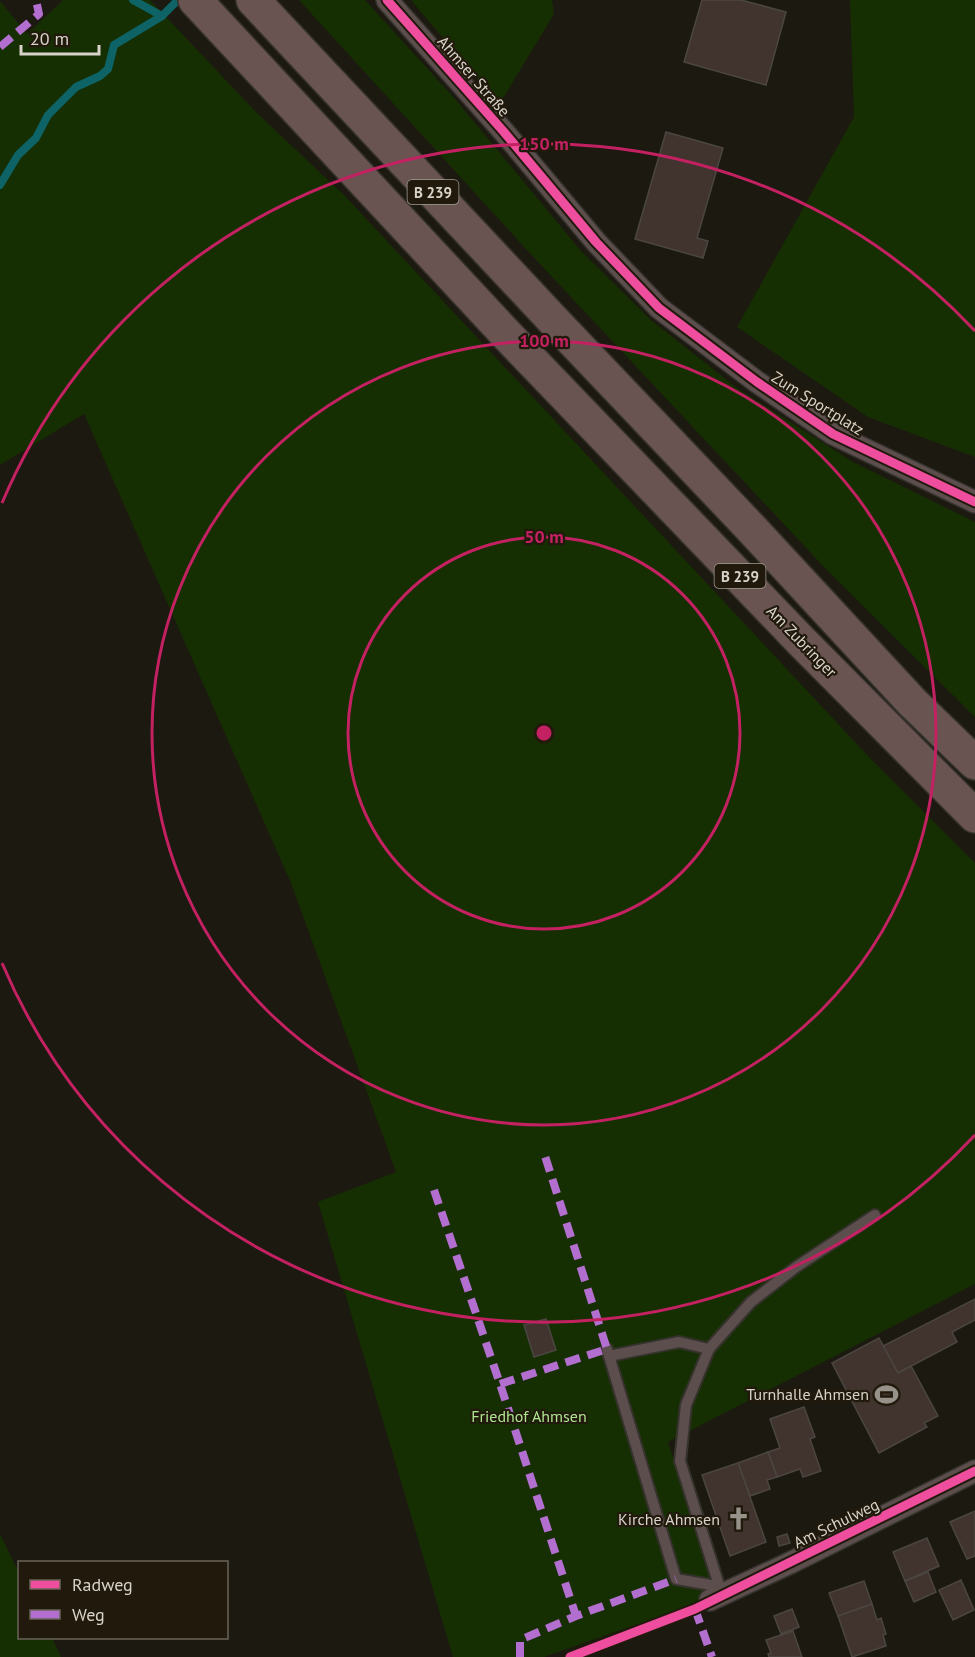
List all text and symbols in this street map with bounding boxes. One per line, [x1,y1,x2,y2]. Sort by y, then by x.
scale bar [21,18,99,56]
text: 20 m [30,27,69,50]
street label: Ahmser Straße [433,31,515,121]
text: 150 m [519,132,569,155]
road number: B 239 [408,180,458,204]
text: 100 m [519,329,569,352]
street label: Zum Sportplatz [768,367,868,439]
text: 50 m [524,525,564,548]
road number: B 239 [714,564,766,588]
street label: Am Zubringer [763,601,842,682]
centre of rings [534,723,554,743]
sports icon: Turnhalle Ahmsen [874,1381,900,1407]
place label: Turnhalle Ahmsen [746,1384,869,1404]
park label: Friedhof Ahmsen [471,1406,587,1426]
street label: Am Schulweg [790,1494,882,1552]
church icon: Kirche Ahmsen [725,1506,751,1532]
place label: Kirche Ahmsen [618,1509,720,1529]
legend [18,1561,228,1639]
text: Radweg [72,1573,133,1596]
text: Weg [72,1603,105,1626]

